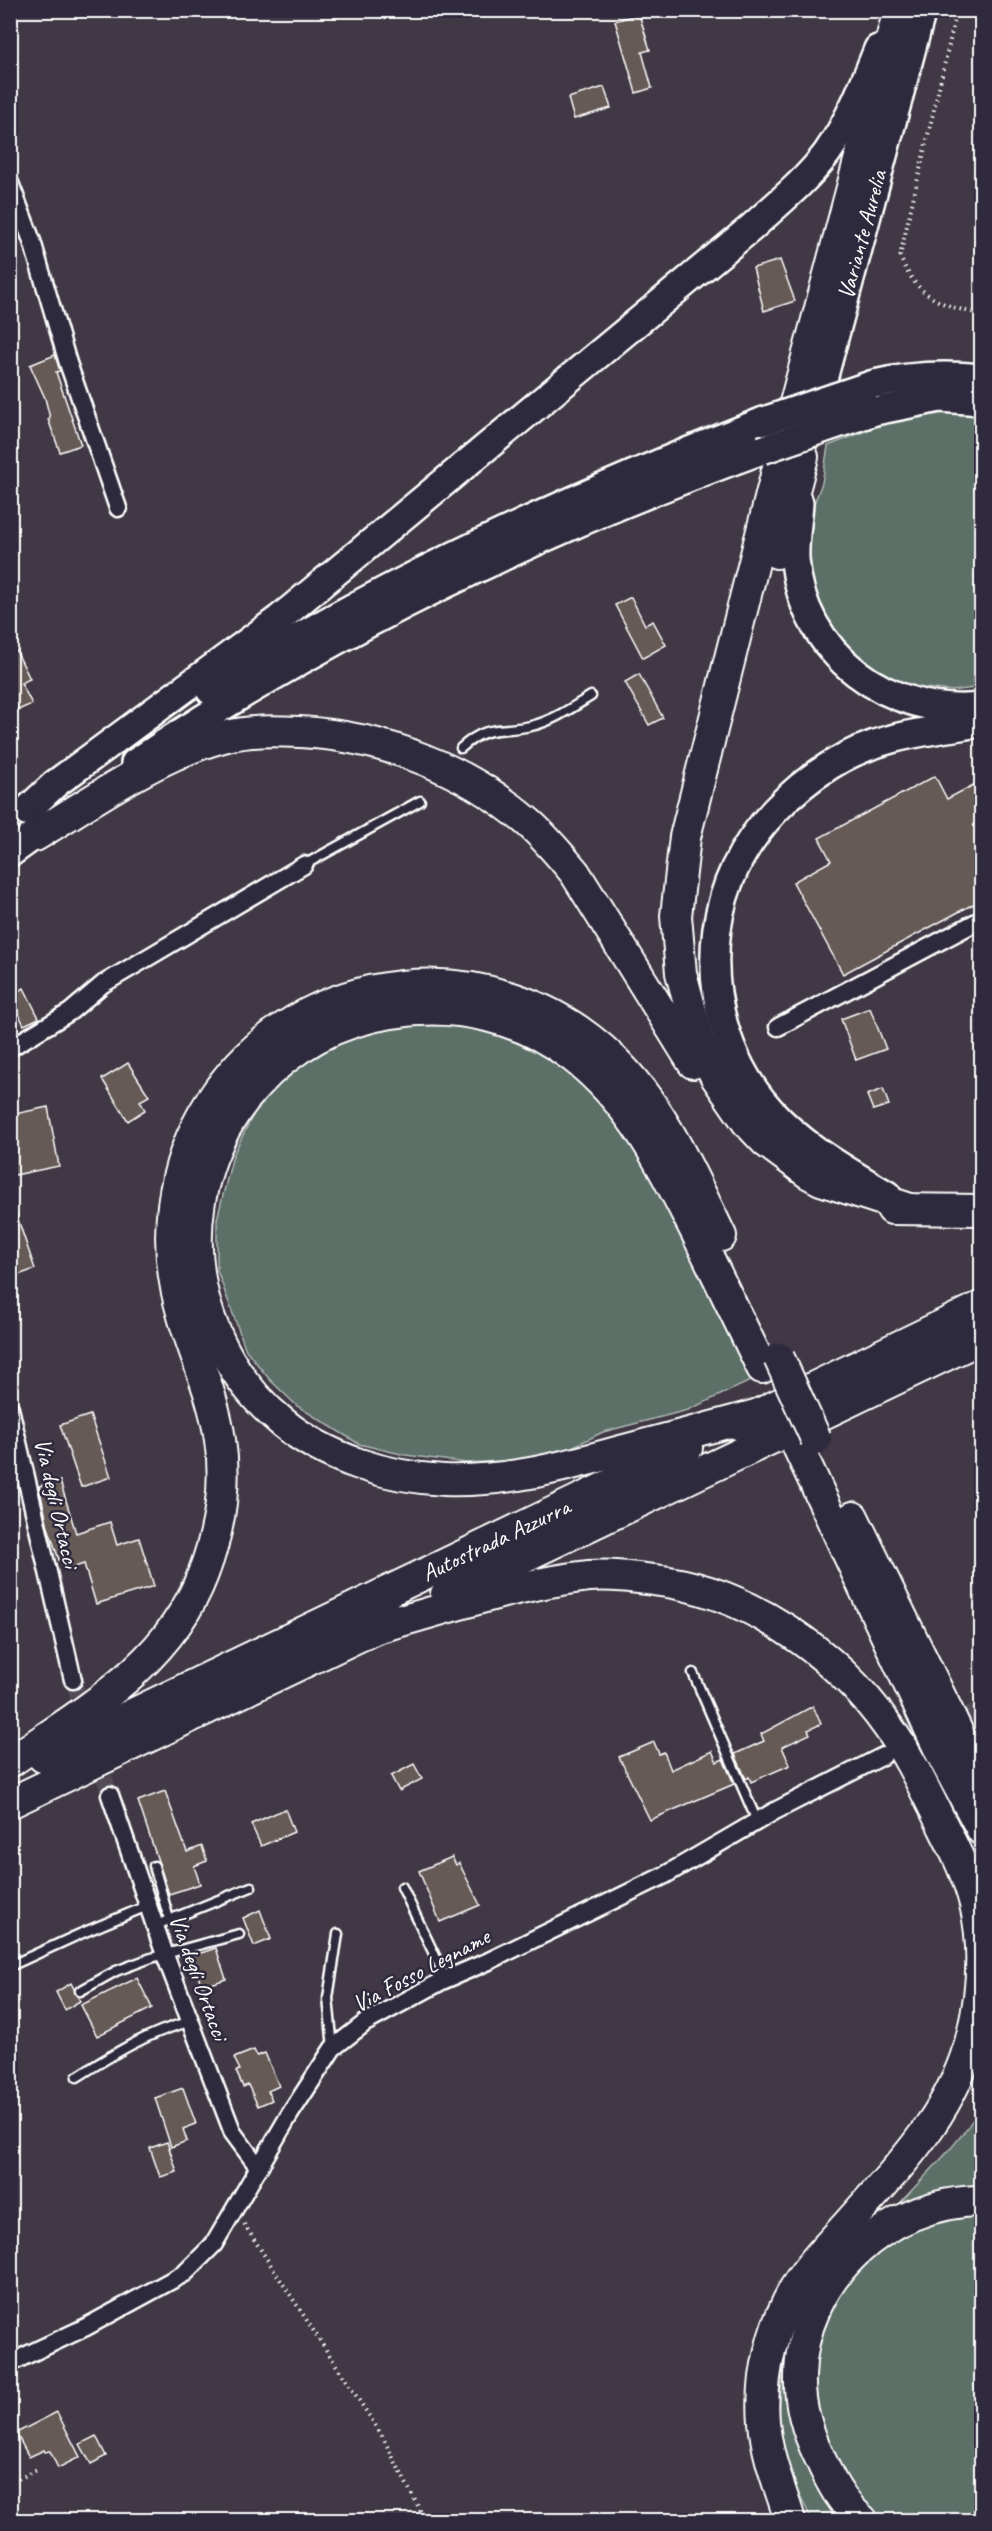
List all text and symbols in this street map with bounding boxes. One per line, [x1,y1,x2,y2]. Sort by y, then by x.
street label: Variante Aurelia [830,166,894,302]
street label: Via degli Ortacci [28,1435,87,1574]
street label: Autostrada Azzurra [417,1491,576,1588]
street label: Via degli Ortacci [162,1910,237,2047]
street label: Via Fosso Legname [347,1920,497,2019]

